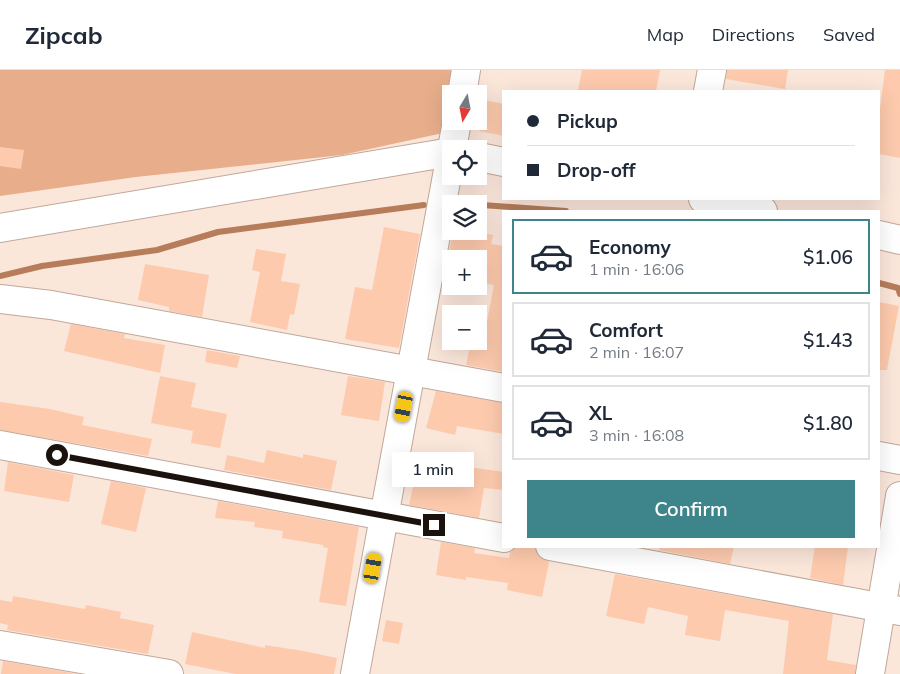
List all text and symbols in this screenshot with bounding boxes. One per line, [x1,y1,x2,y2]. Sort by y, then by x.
text: Zipcab [25,20,103,50]
text: Map [647,23,684,46]
text: Directions [712,23,795,46]
text: Saved [823,23,875,46]
north arrow [442,85,488,130]
map controls [442,85,487,350]
text: Pickup [557,109,618,133]
button: locate [442,140,487,185]
text: Drop-off [557,158,635,182]
button: layers [442,195,487,240]
icon: car [529,234,574,279]
text: Economy [589,235,671,259]
text: $1.06 [803,245,853,269]
button: + [442,250,487,295]
text: 1 min · 16:06 [589,259,684,279]
button: − [442,305,487,350]
icon: car [529,317,574,362]
text: Comfort [589,318,663,342]
text: $1.43 [803,328,853,352]
text: 2 min · 16:07 [589,342,684,362]
car [393,391,414,423]
icon: car [529,400,574,445]
text: XL [589,401,612,425]
text: $1.80 [803,411,853,435]
text: 3 min · 16:08 [589,425,684,445]
route start [46,444,68,466]
callout: 1 min [393,452,475,488]
text: 1 min [412,459,454,479]
button: Confirm [527,480,855,538]
route end [423,514,445,536]
car [363,552,382,584]

